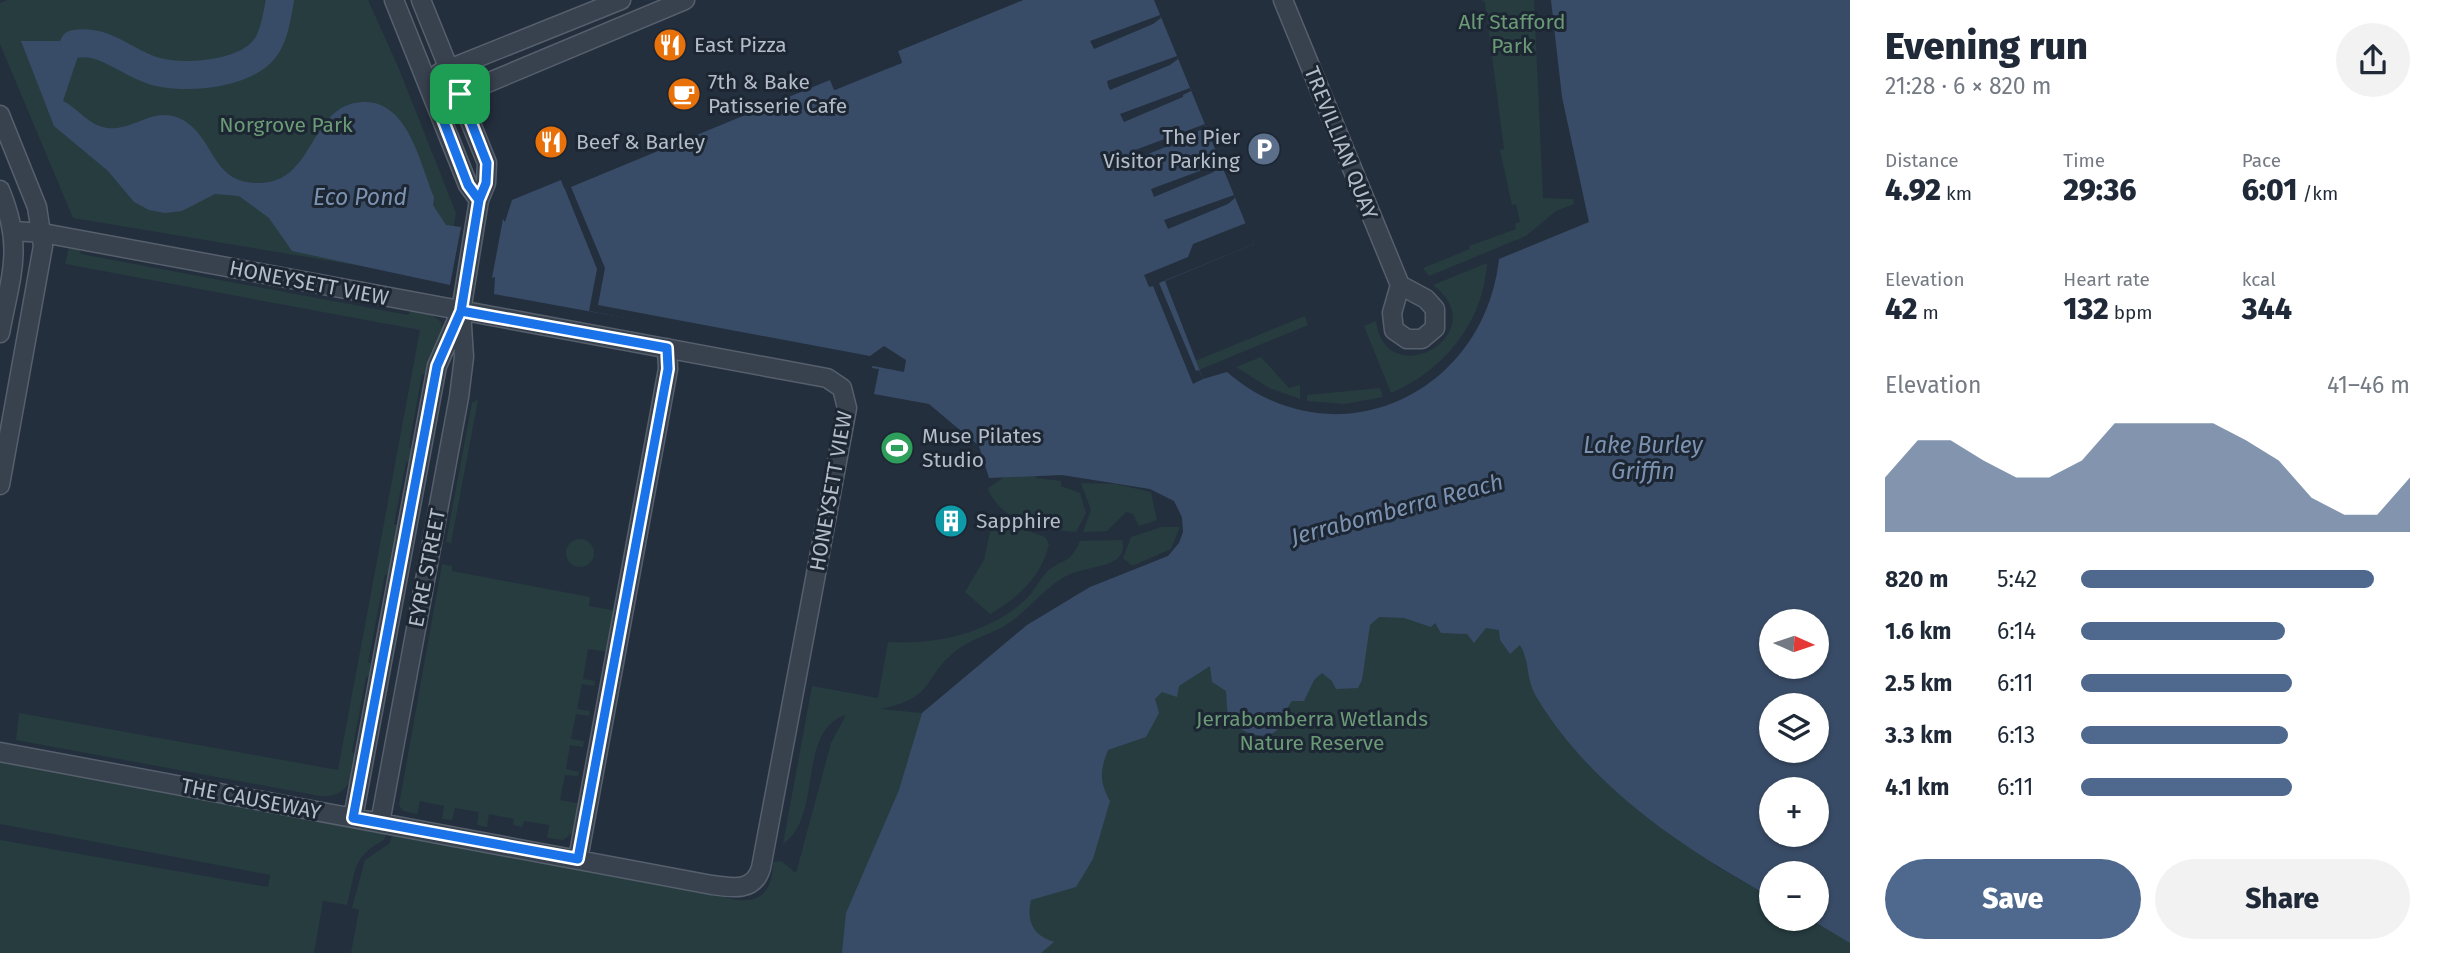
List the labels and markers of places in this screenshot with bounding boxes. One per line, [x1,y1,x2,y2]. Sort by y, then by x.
restaurant icon: East Pizza [651,26,689,64]
place label: East Pizza [694,32,787,58]
pin [430,64,490,124]
place label: 7th & Bake Patisserie Cafe [708,69,847,119]
cafe icon: 7th & Bake Patisserie Cafe [665,75,703,113]
restaurant icon: Beef & Barley [532,123,570,161]
place label: The Pier Visitor Parking [1103,124,1240,174]
place label: Beef & Barley [576,129,706,155]
parking icon: The Pier Visitor Parking [1245,130,1283,168]
place label: Muse Pilates Studio [922,423,1042,473]
sports icon: Muse Pilates Studio [878,429,916,467]
building icon: Sapphire [932,502,970,540]
place label: Sapphire [976,508,1061,534]

